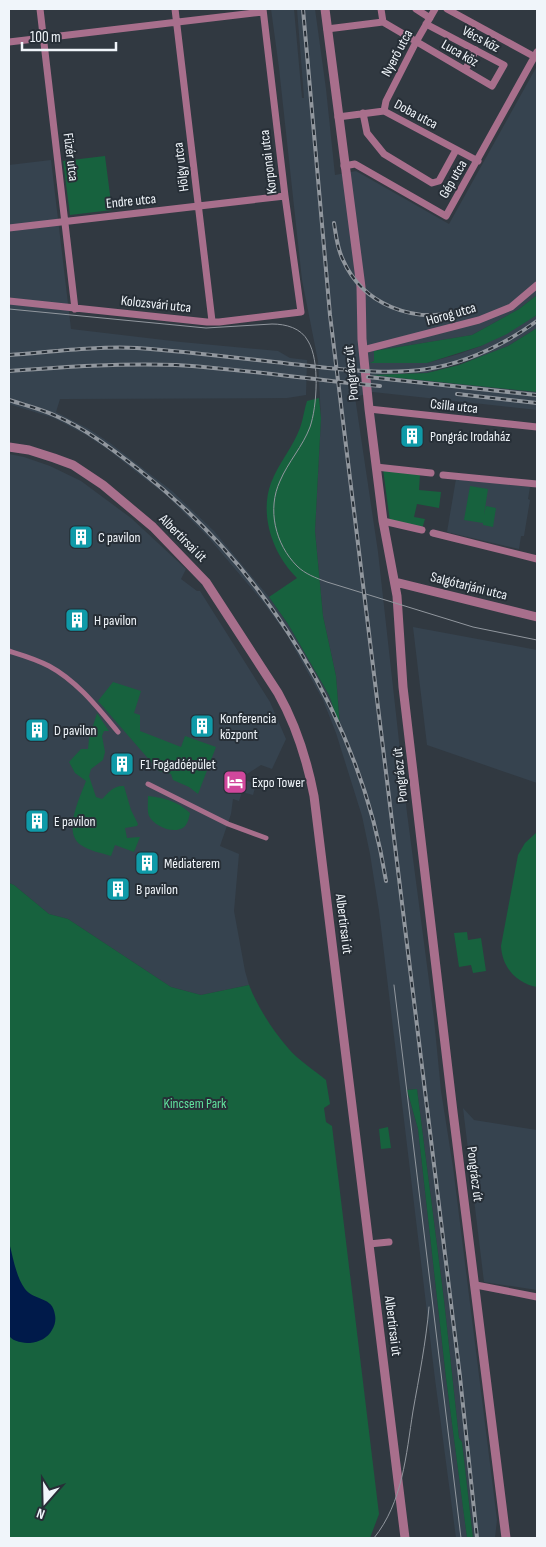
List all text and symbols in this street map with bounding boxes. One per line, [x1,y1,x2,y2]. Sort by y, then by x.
scale bar [22,20,116,52]
street label: Vécs köz [459,22,503,56]
street label: Nyerő utca [378,27,416,79]
text: 100 m [30,28,61,47]
street label: Luca köz [438,36,482,70]
street label: Doba utca [391,95,441,133]
street label: Korponai utca [256,129,280,195]
street label: Füzér utca [60,132,82,182]
street label: Hölgy utca [170,141,192,193]
street label: Gép utca [435,157,471,201]
street label: Endre utca [105,190,157,212]
street label: Kolozsvári utca [120,292,192,316]
street label: Horog utca [424,299,478,329]
street label: Pongrácz út [340,345,362,401]
street label: Csilla utca [429,395,479,417]
building icon: Pongrác Irodaház [399,423,425,449]
place label: Pongrác Irodaház [430,428,510,445]
street label: Albertirsai út [155,510,210,565]
building icon: C pavilon [68,524,94,550]
place label: C pavilon [98,529,141,546]
street label: Salgótarjáni utca [429,568,509,604]
building icon: H pavilon [64,607,90,633]
place label: H pavilon [94,612,137,629]
place label: Konferencia központ [220,710,276,743]
building icon: Konferencia központ [189,713,215,739]
building icon: D pavilon [24,717,50,743]
place label: D pavilon [54,722,97,739]
street label: Pongrácz út [389,747,411,803]
building icon: F1 Fogadóépület [109,751,135,777]
place label: F1 Fogadóépület [140,756,216,773]
hotel icon: Expo Tower [222,769,248,795]
place label: Expo Tower [252,774,305,791]
building icon: E pavilon [24,808,50,834]
place label: E pavilon [54,813,96,830]
building icon: Médiaterem [134,850,160,876]
place label: Médiaterem [164,855,220,872]
building icon: B pavilon [105,876,131,902]
place label: B pavilon [136,881,178,898]
street label: Albertirsai út [332,892,356,955]
park label: Kincsem Park [164,1095,227,1112]
street label: Pongrácz út [463,1145,487,1203]
street label: Albertirsai út [381,1294,405,1357]
north arrow [20,1477,70,1527]
text: N [34,1504,47,1523]

